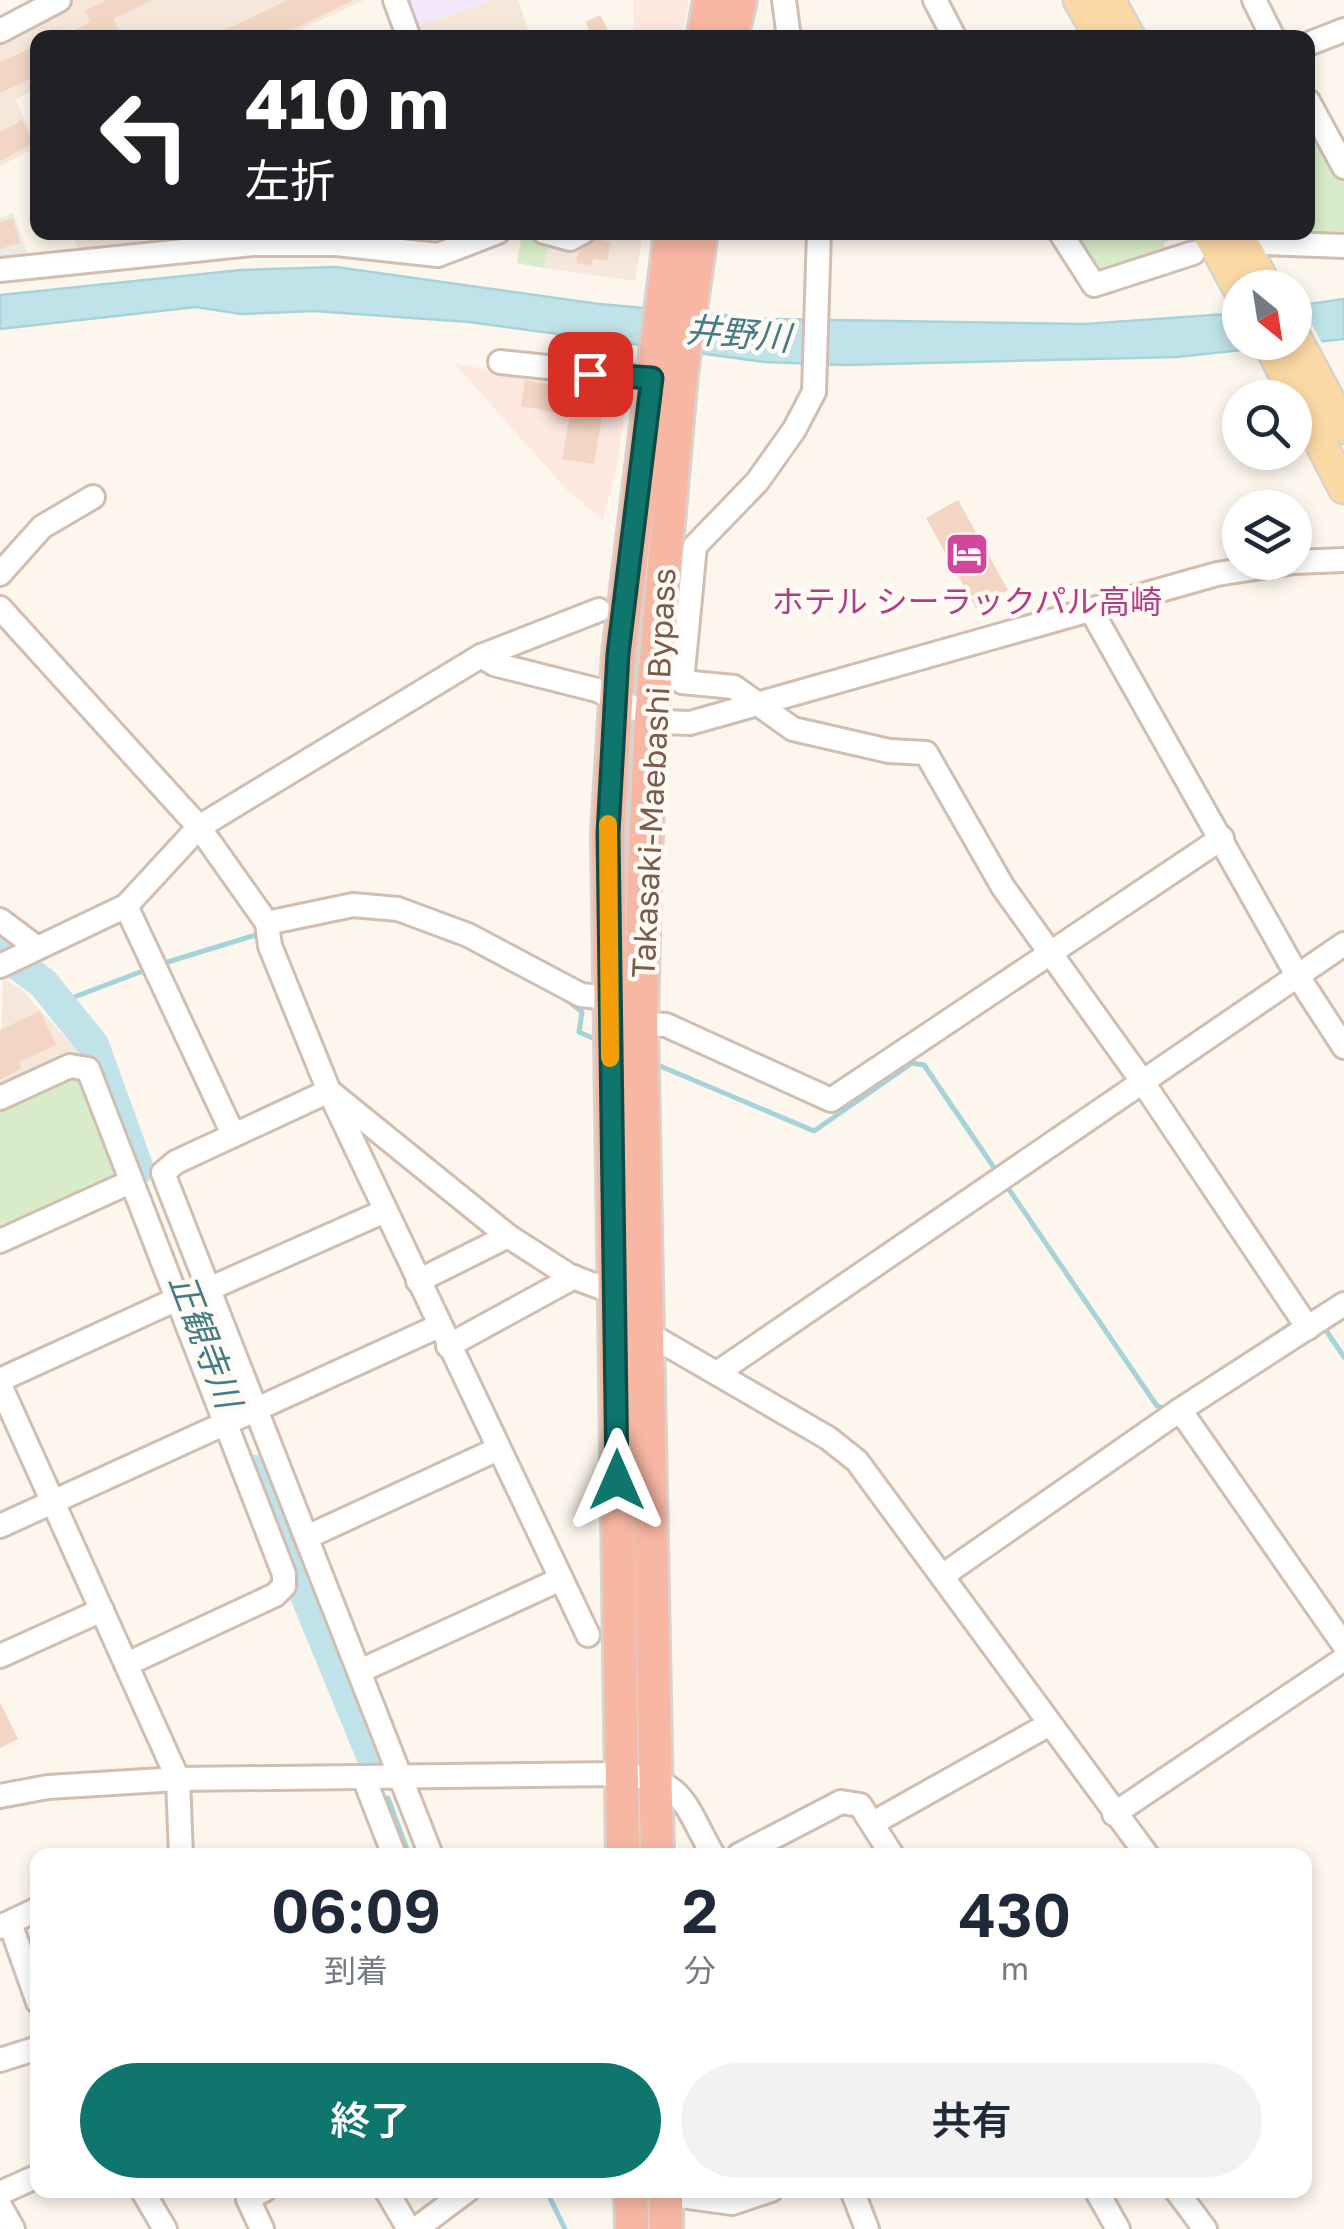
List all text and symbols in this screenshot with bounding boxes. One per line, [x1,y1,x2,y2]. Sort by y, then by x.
text: 410 m [245,60,449,144]
icon: left [80,70,210,200]
text: 左折 [245,153,335,207]
north arrow [1222,270,1312,360]
map controls [1222,270,1312,580]
water label: 井野川 [684,308,796,359]
pin [548,332,633,417]
icon: arrive [563,347,618,402]
button: search [1222,380,1312,470]
button: layers [1222,490,1312,580]
hotel icon: ホテル シーラックパル高崎 [944,531,990,577]
street label: Takasaki-Maebashi Bypass [623,567,683,979]
place label: ホテル シーラックパル高崎 [772,582,1162,620]
water label: 正観寺川 [161,1268,252,1417]
position arrow [565,1428,669,1532]
text: 06:09 [271,1874,441,1946]
text: 2 [682,1874,718,1946]
text: 430 [959,1878,1071,1950]
text: m [1001,1949,1029,1987]
text: 到着 [324,1951,388,1989]
text: 分 [684,1951,716,1989]
button: 終了 [80,2063,661,2178]
button: 共有 [681,2063,1262,2178]

